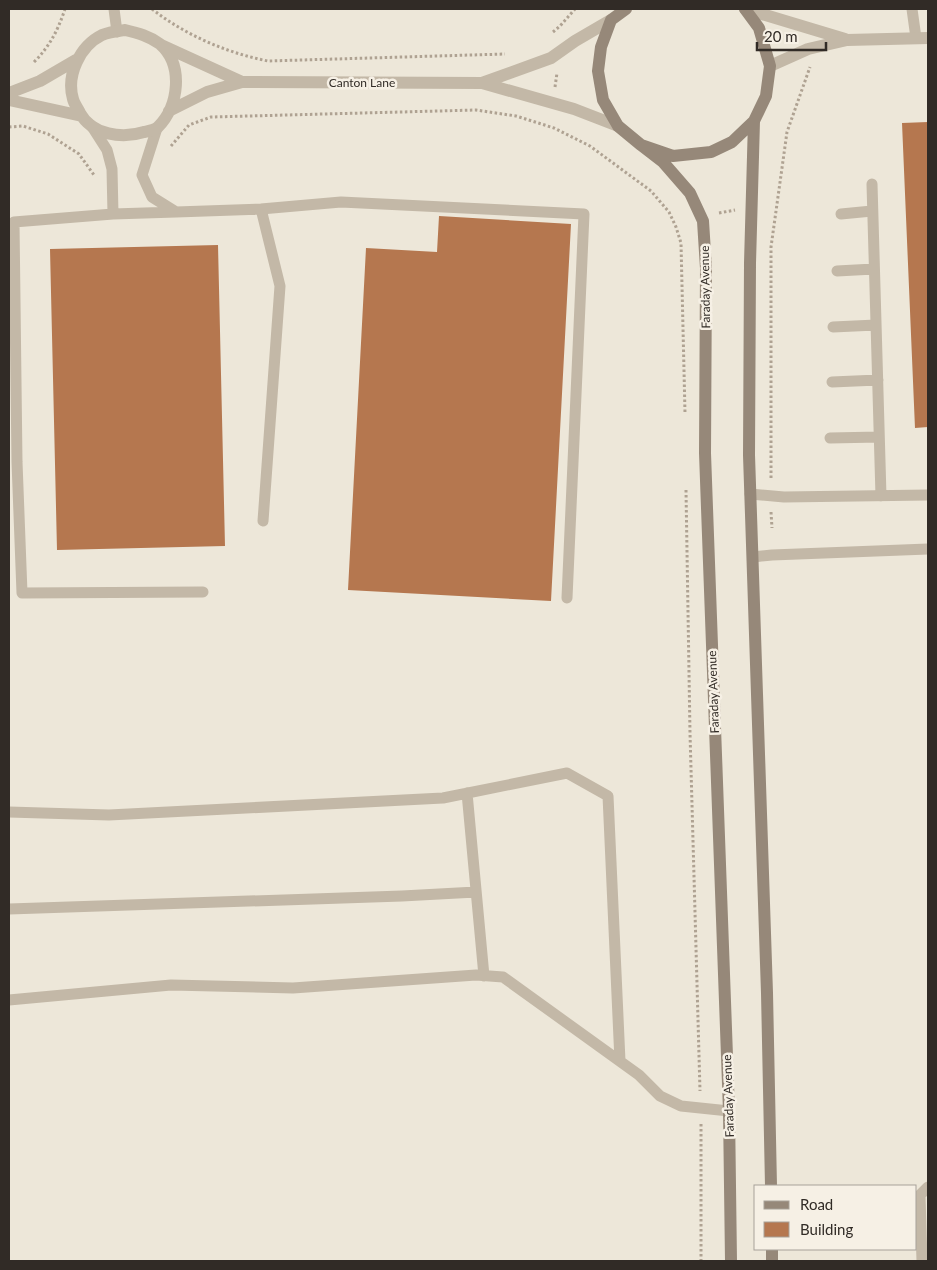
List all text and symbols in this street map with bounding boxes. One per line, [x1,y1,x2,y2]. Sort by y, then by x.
scale bar [757,20,826,52]
text: 20 m [764,27,798,45]
street label: Canton Lane [329,75,395,90]
street label: Faraday Avenue [697,245,713,329]
street label: Faraday Avenue [704,650,722,734]
street label: Faraday Avenue [719,1054,737,1138]
legend [754,1185,917,1250]
text: Road [800,1195,833,1213]
text: Building [800,1220,853,1238]

